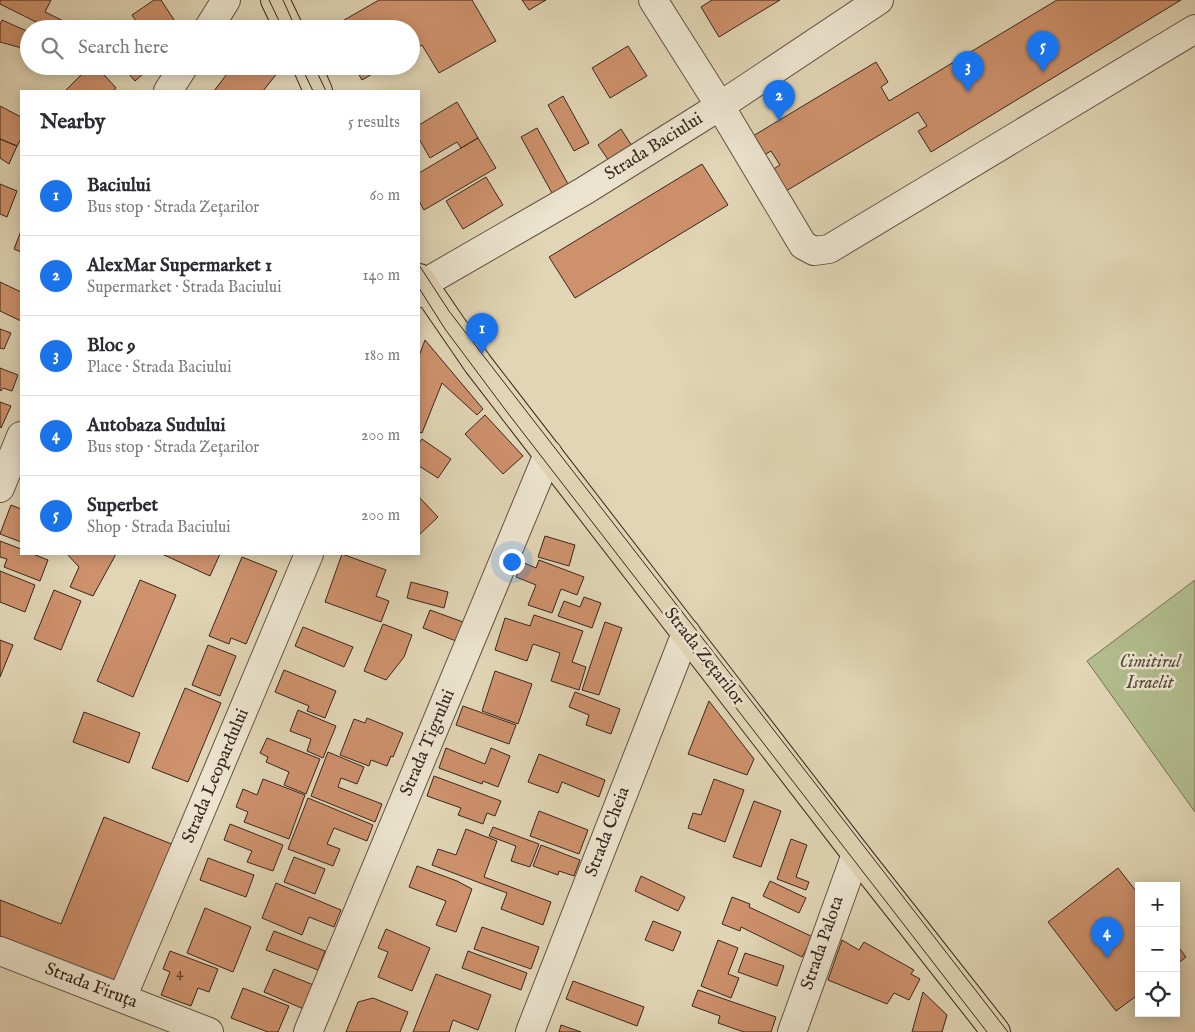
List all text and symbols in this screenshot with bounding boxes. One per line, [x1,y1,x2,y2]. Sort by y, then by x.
search box [20,20,420,75]
pin: 5 [1027,31,1059,72]
icon: search [38,34,66,62]
text: Search here [78,36,169,60]
pin: 3 [952,51,984,92]
pin: 2 [763,80,795,121]
street label: Strada Baciului [601,108,708,186]
text: Nearby [40,109,105,136]
text: 5 results [348,113,400,133]
text: Baciului [87,174,151,198]
text: 1 [53,186,59,206]
text: 60 m [370,186,400,206]
text: Bus stop · Strada Zețarilor [87,198,259,218]
text: AlexMar Supermarket 1 [87,254,272,278]
text: 2 [52,266,60,286]
text: 140 m [362,266,400,286]
text: Supermarket · Strada Baciului [87,278,281,298]
pin: 1 [466,313,498,354]
text: Bloc 9 [87,334,136,358]
text: 3 [53,346,59,366]
text: 180 m [364,346,400,366]
text: Place · Strada Baciului [87,358,231,378]
text: Autobaza Sudului [87,414,226,438]
text: 4 [52,426,60,446]
text: 200 m [361,426,400,446]
text: Bus stop · Strada Zețarilor [87,438,259,458]
text: Superbet [87,494,158,518]
text: 5 [53,506,59,526]
text: 200 m [361,506,400,526]
text: Shop · Strada Baciului [87,518,231,538]
your location [499,549,525,575]
street label: Strada Zețarilor [658,603,750,711]
park label: Cimitirul Israelit [1119,651,1182,695]
street label: Strada Tigrului [395,686,461,800]
street label: Strada Leopardului [177,705,255,847]
street label: Strada Cheia [580,784,636,880]
map controls [1135,882,1180,1017]
button: + [1135,882,1180,927]
street label: Strada Palota [796,893,850,993]
pin: 4 [1091,917,1123,958]
button: − [1135,927,1180,972]
street label: Strada Firuța [41,958,141,1014]
house number: 4 [176,963,184,982]
button: locate [1135,972,1180,1017]

